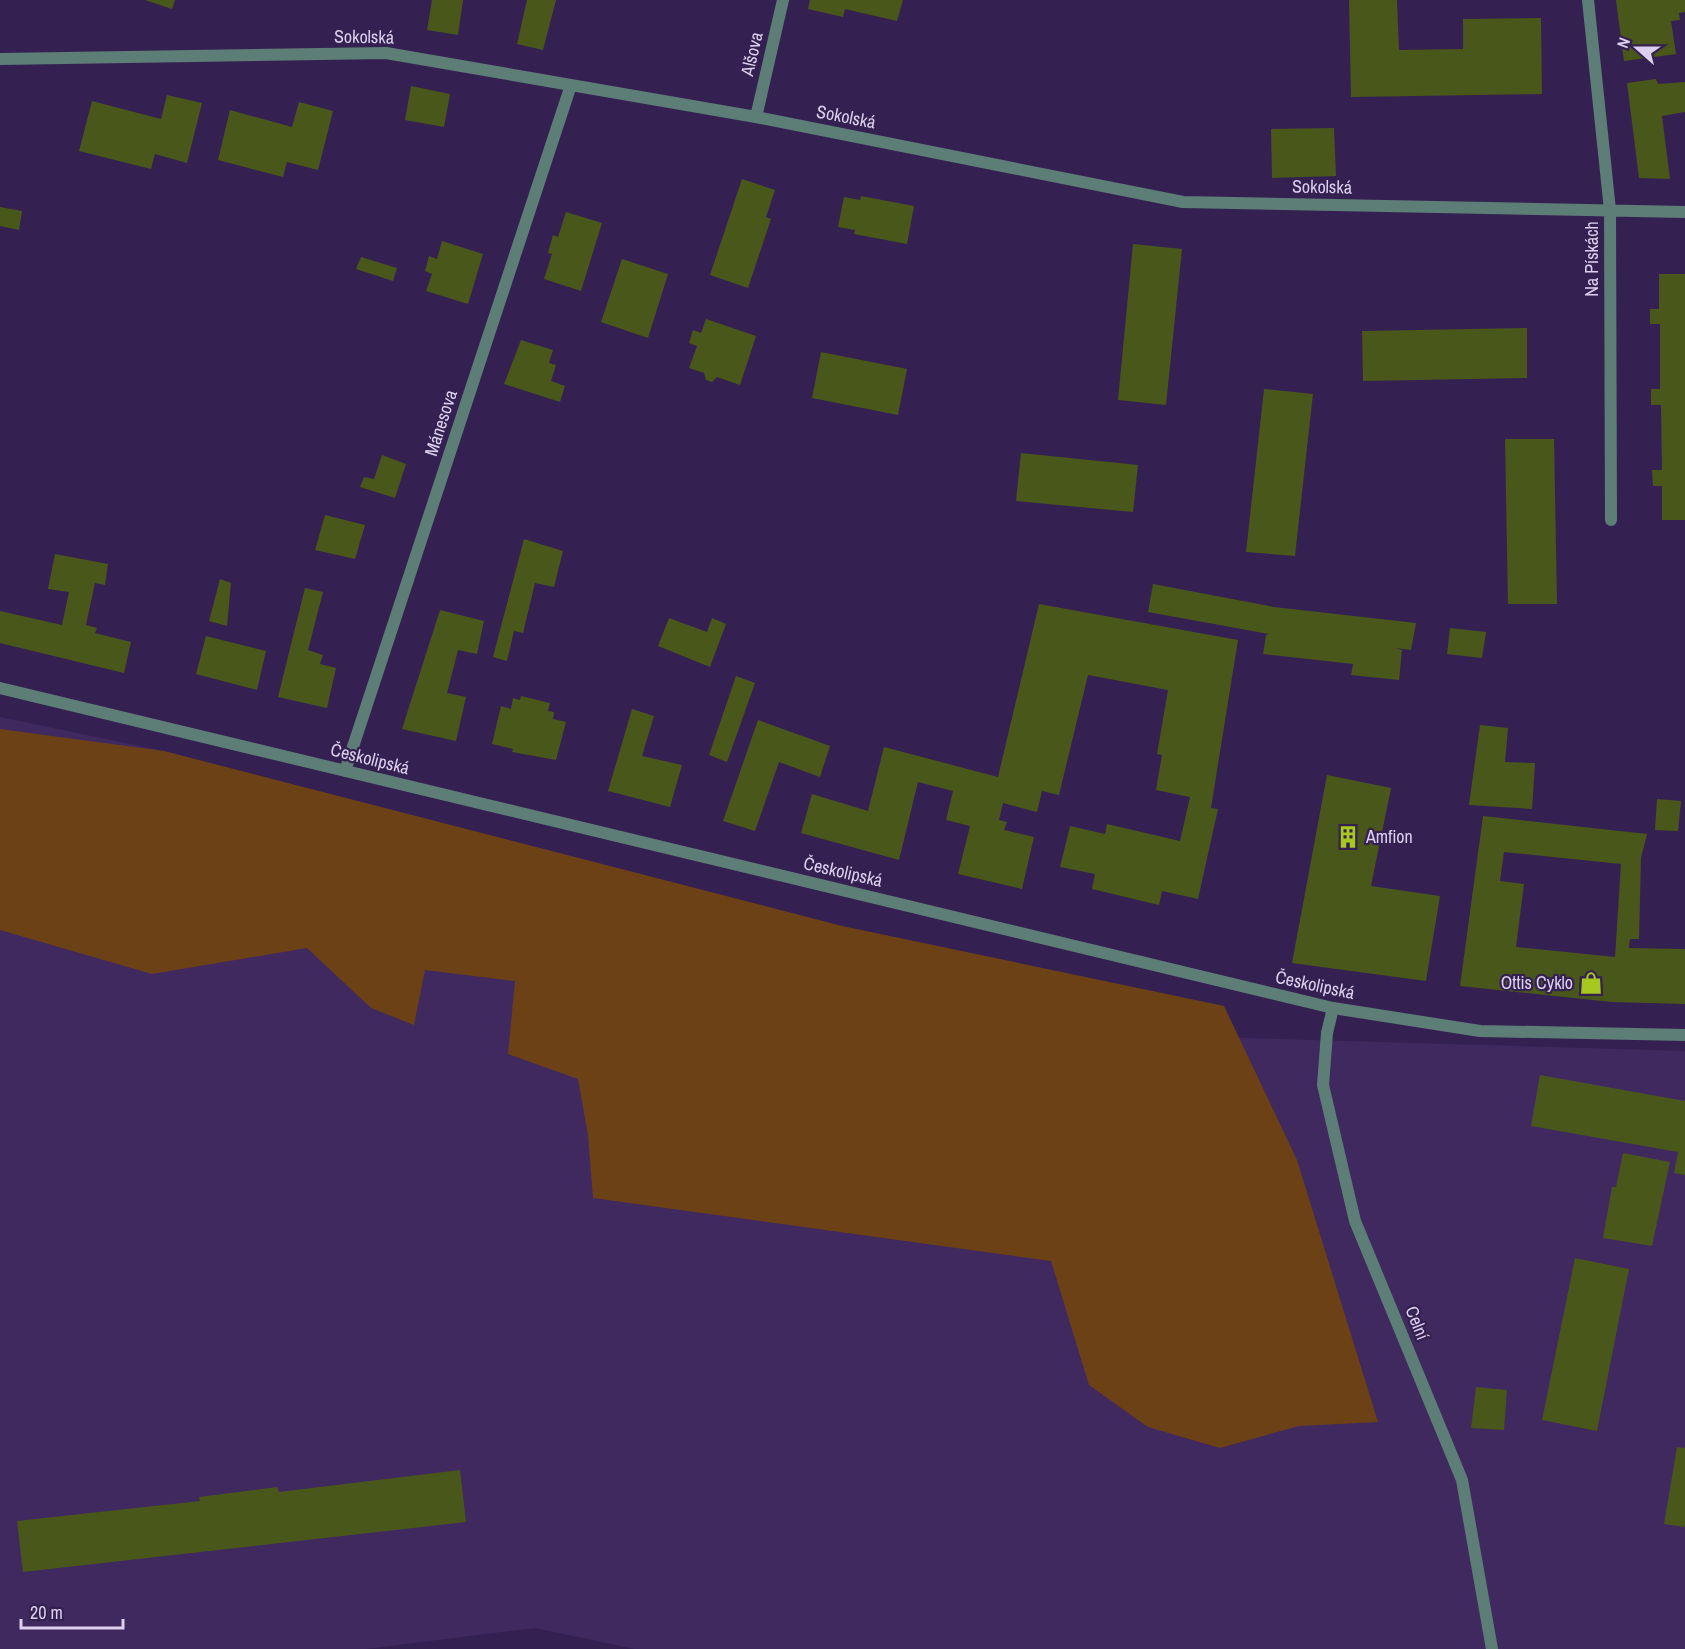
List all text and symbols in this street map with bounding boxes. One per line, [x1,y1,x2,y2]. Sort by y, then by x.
north arrow [1607,18,1667,78]
street label: Sokolská [334,23,394,50]
street label: Alšova [734,29,769,79]
text: N [1611,34,1635,51]
street label: Sokolská [814,99,878,134]
street label: Sokolská [1292,173,1352,200]
street label: Na Pískách [1579,221,1604,297]
street label: Mánesova [418,387,463,459]
street label: Českolipská [328,737,412,780]
building icon: Amfion [1335,824,1361,850]
place label: Amfion [1365,824,1413,849]
street label: Českolipská [801,850,885,893]
street label: Českolipská [1273,964,1357,1005]
place label: Ottis Cyklo [1501,970,1573,995]
shop icon: Ottis Cyklo [1578,970,1604,996]
street label: Celní [1399,1302,1436,1344]
scale bar [21,1592,123,1630]
text: 20 m [30,1600,63,1625]

